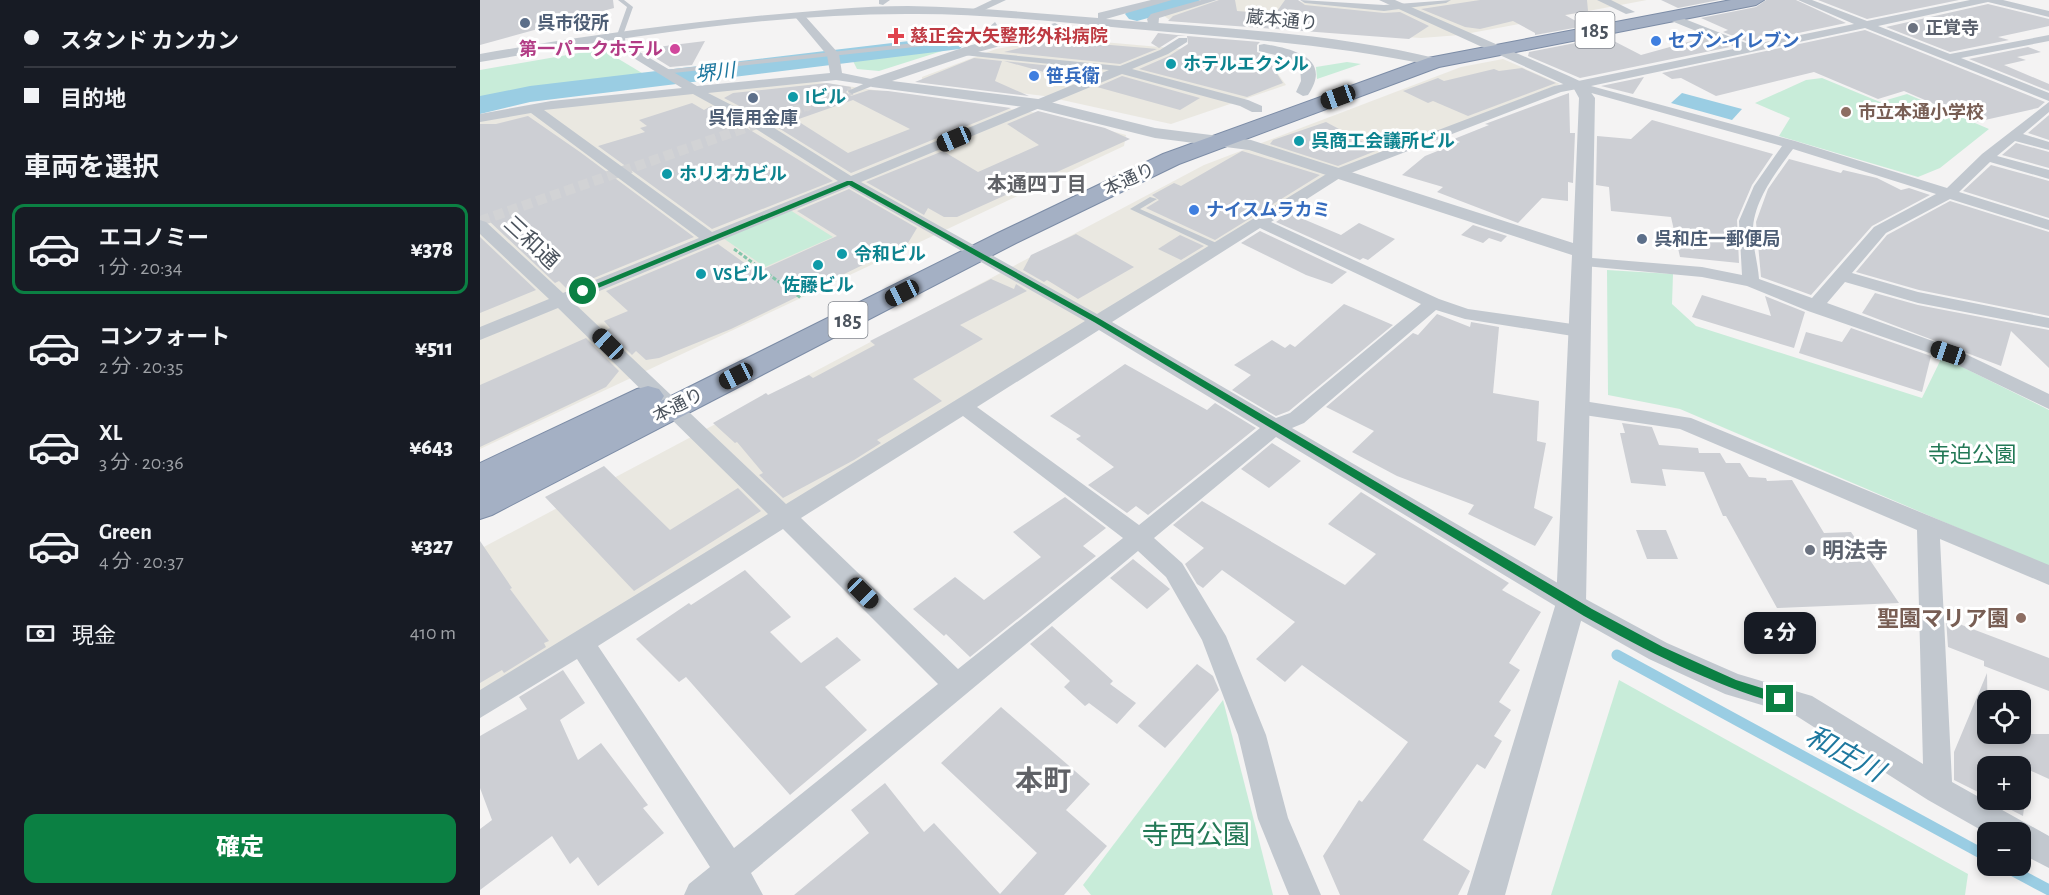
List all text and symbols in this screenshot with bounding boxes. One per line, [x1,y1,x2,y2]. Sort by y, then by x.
street label: 蔵本通り [1245,7,1319,34]
road number: 185 [1576,12,1614,48]
place label: 呉市役所 [537,13,609,33]
marker: 呉市役所 [518,16,532,30]
place label: 正覚寺 [1925,18,1979,38]
marker: 正覚寺 [1906,21,1920,35]
place label: 慈正会大矢整形外科病院 [910,26,1108,46]
marker: 慈正会大矢整形外科病院 [887,27,905,45]
text: スタンド カンカン [60,30,239,52]
place label: セブン-イレブン [1668,31,1799,51]
marker: セブン-イレブン [1649,34,1663,48]
place label: 第一パークホテル [519,39,663,59]
marker: 第一パークホテル [668,42,682,56]
place label: ホテルエクシル [1183,55,1309,74]
marker: ホテルエクシル [1164,57,1178,71]
water label: 堺川 [694,59,738,85]
place label: 笹兵衛 [1046,65,1100,86]
marker: 笹兵衛 [1027,69,1041,83]
car [1318,82,1358,112]
place label: Iビル [805,87,846,107]
text: 目的地 [60,88,126,110]
marker: Iビル [786,90,800,104]
marker: 呉信用金庫 [746,91,760,105]
place label: 市立本通小学校 [1858,102,1984,122]
marker: 市立本通小学校 [1839,105,1853,119]
place label: 呉信用金庫 [708,108,798,128]
car [934,124,974,154]
place label: 呉商工会議所ビル [1311,131,1455,151]
marker: 呉商工会議所ビル [1292,134,1306,148]
text: 車両を選択 [24,154,159,181]
street label: 本通り [1101,159,1158,199]
place label: ホリオカビル [679,164,787,184]
marker: ホリオカビル [660,167,674,181]
district label: 本通四丁目 [987,174,1087,195]
place label: ナイスムラカミ [1206,201,1331,220]
marker: ナイスムラカミ [1187,203,1201,217]
street label: 三和通 [500,211,564,273]
icon: car [27,222,81,276]
text: エコノミー [99,227,209,249]
place label: 呉和庄一郵便局 [1654,229,1780,249]
marker: 呉和庄一郵便局 [1635,232,1649,246]
text: ¥378 [411,238,453,260]
place label: 令和ビル [854,244,926,264]
marker: 令和ビル [835,247,849,261]
text: 1 分 · 20:34 [99,258,182,278]
marker: 佐藤ビル [811,258,825,272]
place label: VSビル [713,264,768,284]
marker: VSビル [694,267,708,281]
place label: 佐藤ビル [782,275,854,295]
route start [569,277,596,304]
car [882,277,922,309]
road number: 185 [828,302,868,338]
icon: car [27,321,81,375]
car [589,325,627,363]
text: コンフォート [99,326,230,348]
text: ¥511 [415,337,453,359]
car [1928,339,1968,367]
text: 2 分 · 20:35 [99,357,183,377]
car [716,360,756,392]
street label: 本通り [650,385,707,426]
icon: car [27,420,81,474]
text: XL [99,422,122,444]
text: ¥643 [409,436,453,458]
park label: 寺迫公園 [1928,443,2016,466]
text: 3 分 · 20:36 [99,453,184,473]
icon: car [27,519,81,573]
text: Green [99,521,152,543]
text: ¥327 [411,535,453,557]
place label: 明法寺 [1822,539,1888,562]
marker: 明法寺 [1803,543,1817,557]
text: 4 分 · 20:37 [99,552,184,572]
car [844,574,882,612]
place label: 聖園マリア園 [1877,608,2009,630]
marker: 聖園マリア園 [2014,611,2028,625]
callout: 2 分 [1744,612,1816,654]
icon: cash [24,617,57,650]
text: 410 m [410,623,456,643]
text: 2 分 [1764,623,1796,643]
text: 現金 [72,625,116,647]
route end [1766,685,1793,712]
map controls [1977,690,2031,876]
button: locate [1977,690,2031,744]
water label: 和庄川 [1801,720,1891,789]
button: + [1977,756,2031,810]
district label: 本町 [1015,766,1071,796]
button: 確定 [24,814,456,883]
park label: 寺西公園 [1142,821,1250,849]
button: − [1977,822,2031,876]

